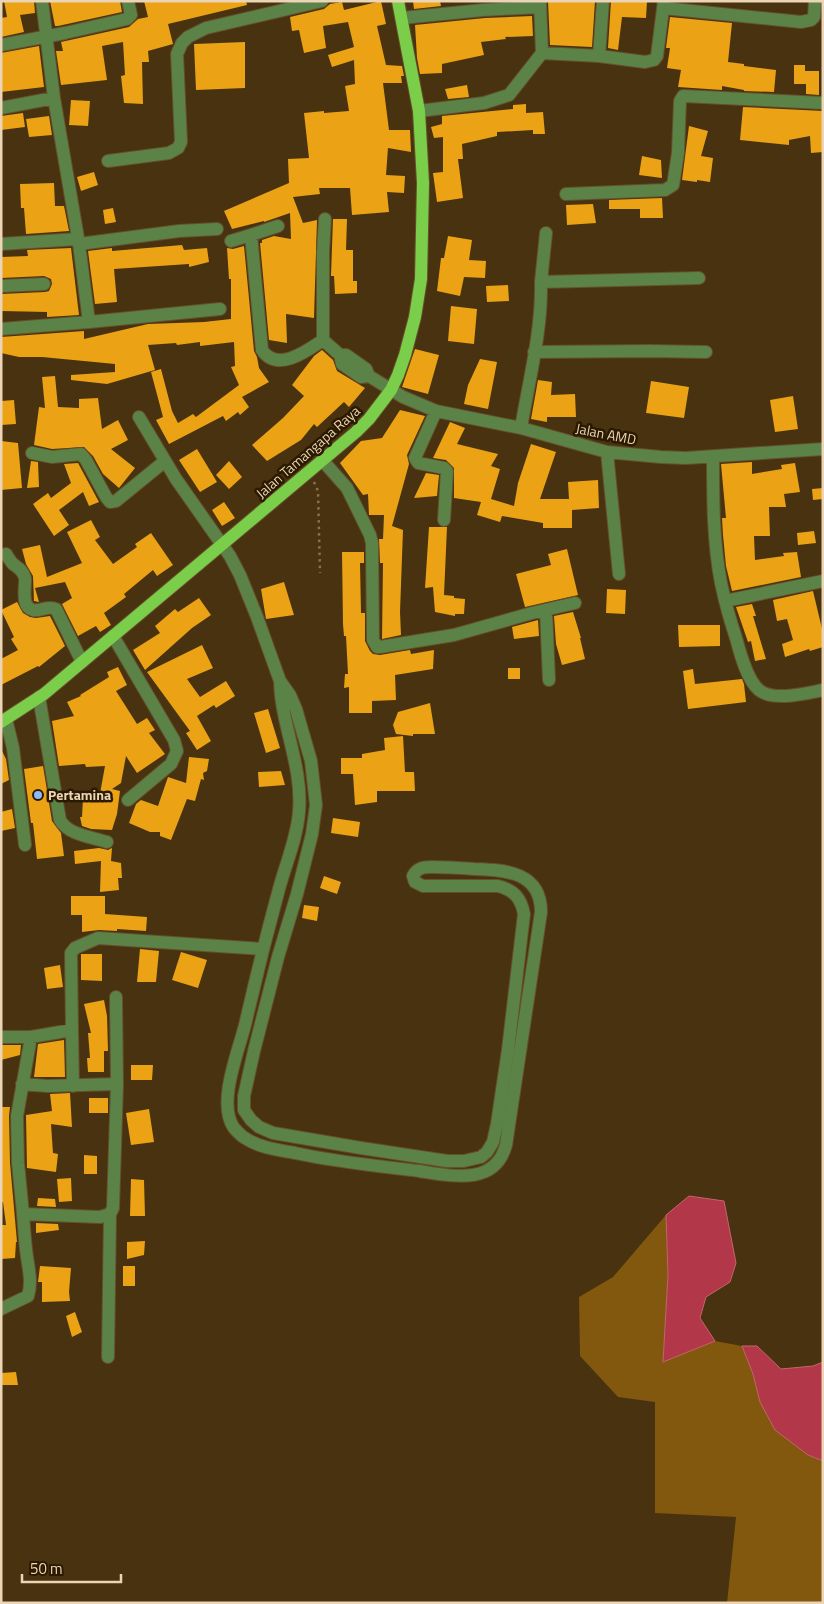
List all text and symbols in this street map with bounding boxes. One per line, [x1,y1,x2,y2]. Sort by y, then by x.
street label: Jalan Tamangapa Raya [251,400,364,503]
street label: Jalan AMD [574,417,638,450]
place label: Pertamina [48,784,111,805]
marker: Pertamina [32,789,44,801]
scale bar [22,1552,121,1584]
text: 50 m [30,1557,63,1580]

